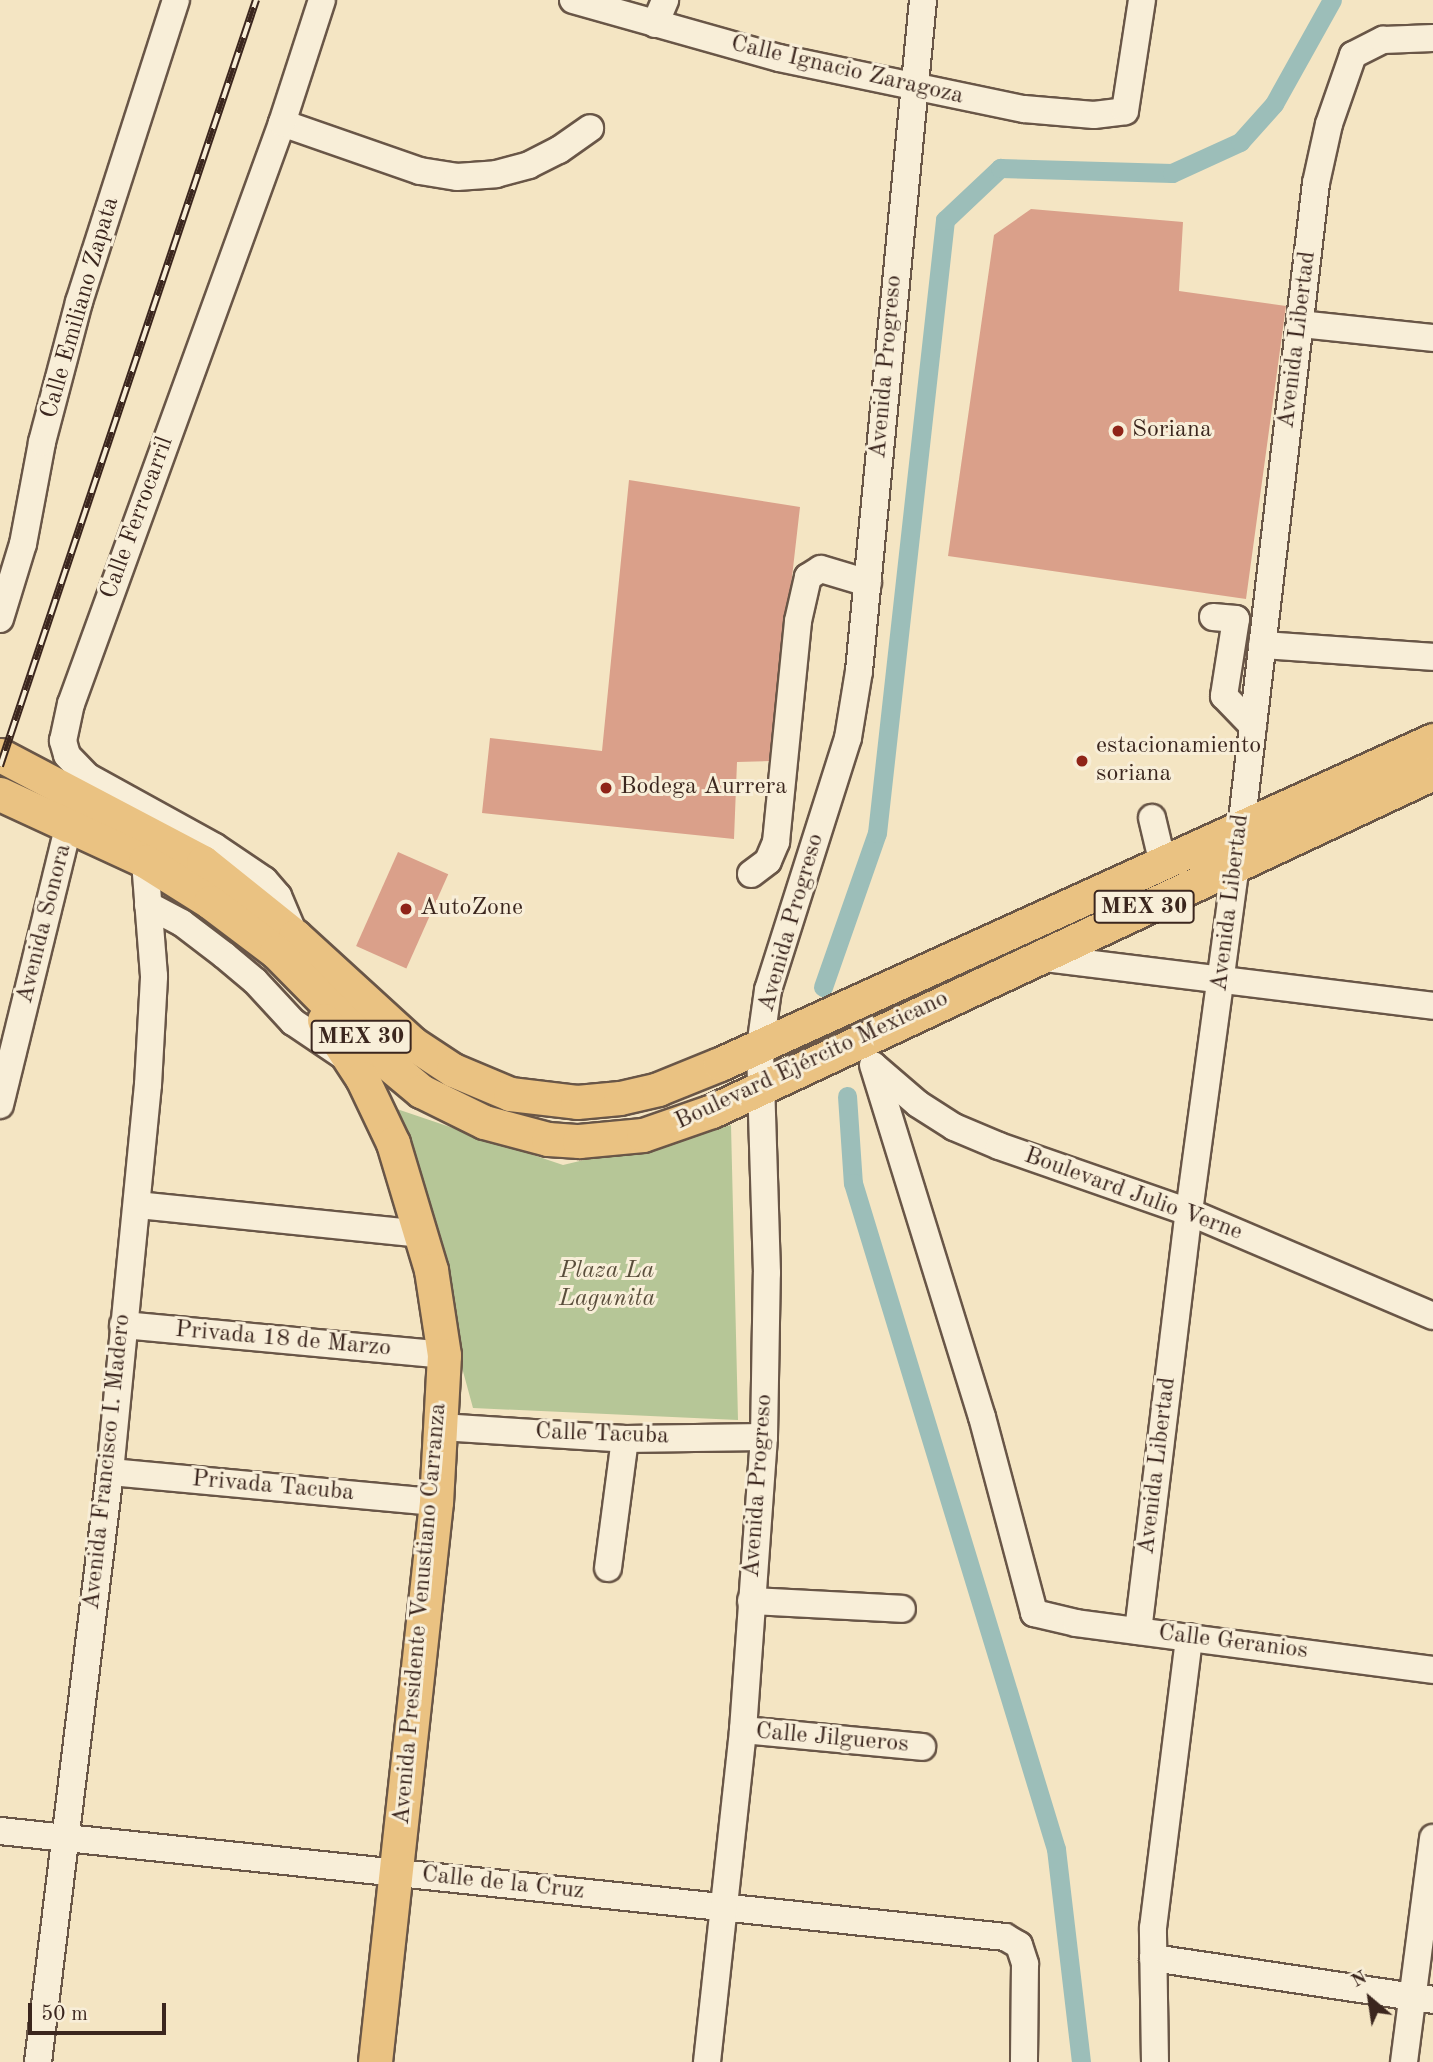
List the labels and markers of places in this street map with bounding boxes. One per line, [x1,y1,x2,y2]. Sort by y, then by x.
place label: Soriana [1132,417,1212,445]
marker: Soriana [1110,423,1126,439]
place label: estacionamiento soriana [1096,733,1261,789]
marker: estacionamiento soriana [1074,753,1090,769]
place label: Bodega Aurrera [620,774,787,802]
marker: Bodega Aurrera [598,780,614,796]
place label: AutoZone [420,895,523,923]
marker: AutoZone [398,901,414,917]

